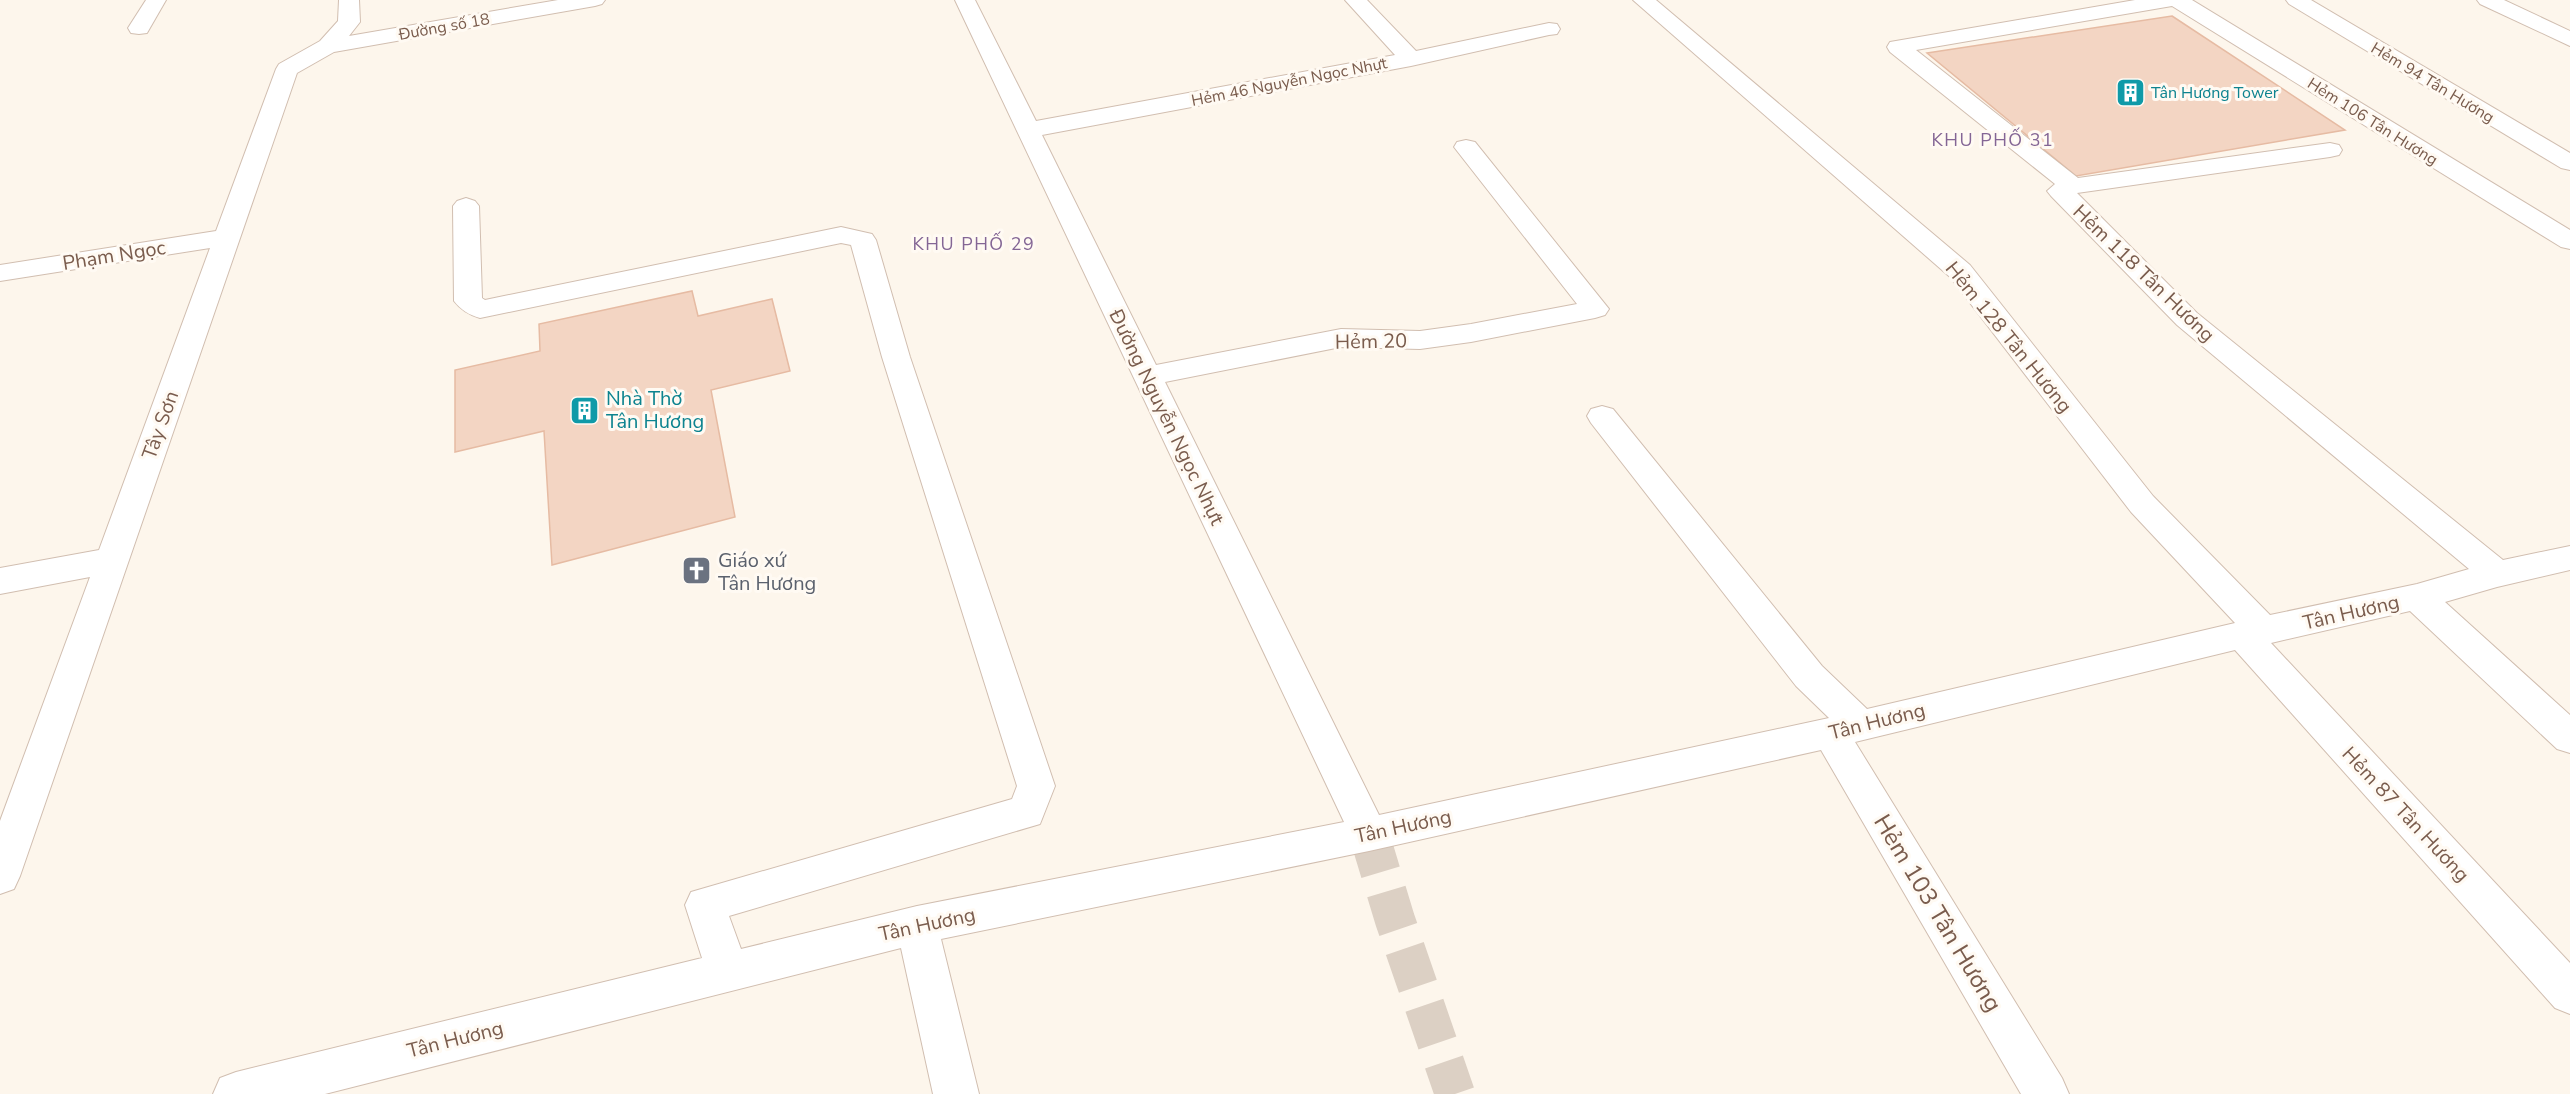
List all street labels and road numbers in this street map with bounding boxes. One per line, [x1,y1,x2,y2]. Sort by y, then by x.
street label: Đường số 18 [396,8,492,46]
street label: Hẻm 94 Tân Hương [2367,37,2498,128]
street label: Hẻm 46 Nguyễn Ngọc Nhựt [1189,52,1389,112]
street label: Hẻm 106 Tân Hương [2303,73,2442,171]
street label: Hẻm 118 Tân Hương [2067,199,2220,348]
street label: Phạm Ngọc [61,234,167,277]
street label: Hẻm 128 Tân Hương [1939,256,2078,419]
street label: Đường Nguyễn Ngọc Nhựt [1102,304,1231,530]
street label: Hẻm 20 [1335,327,1407,356]
street label: Tây Sơn [136,387,185,463]
street label: Tân Hương [2300,588,2402,637]
street label: Tân Hương [1826,696,1928,746]
street label: Hẻm 87 Tân Hương [2336,741,2475,888]
street label: Tân Hương [1352,803,1454,850]
street label: Hẻm 103 Tân Hương [1866,808,2010,1018]
street label: Tân Hương [876,901,978,948]
street label: Tân Hương [404,1014,506,1064]

